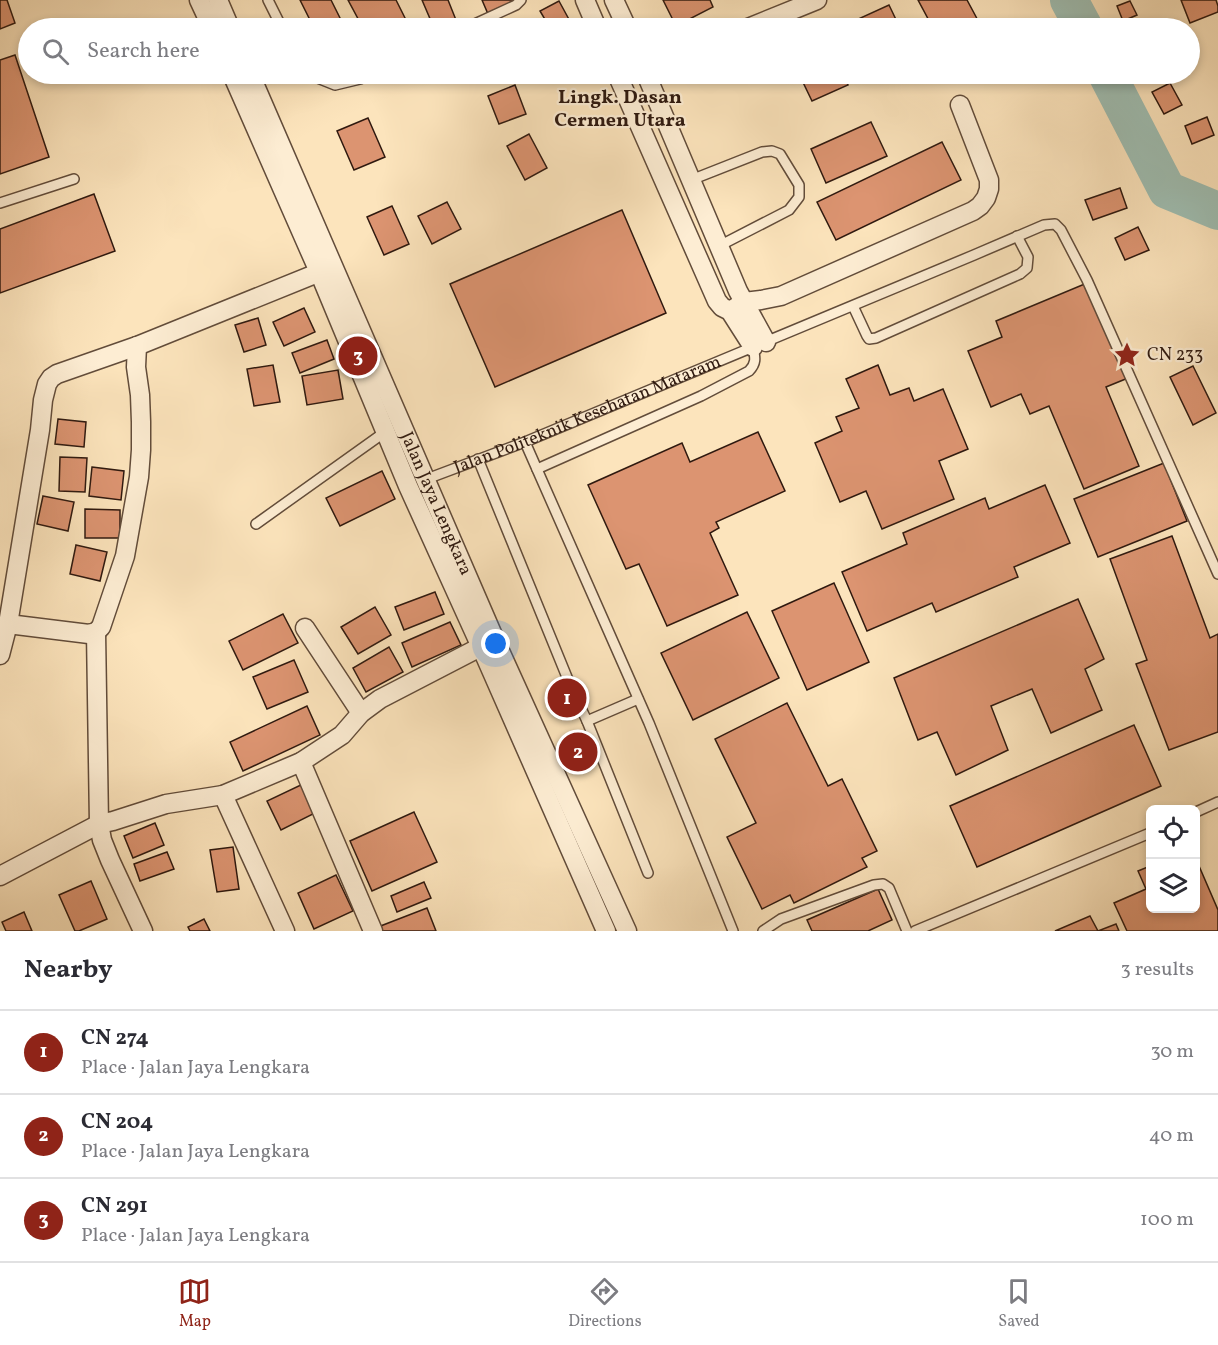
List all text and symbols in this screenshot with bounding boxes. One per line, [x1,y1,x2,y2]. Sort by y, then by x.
search box [18,18,1200,84]
icon: search [39,35,72,68]
text: Search here [87,36,200,67]
district label: Lingk. Dasan Cermen Utara [554,84,686,135]
pin: 3 [338,334,378,378]
place icon: CN 233 [1112,340,1142,370]
place label: CN 233 [1147,343,1203,368]
street label: Jalan Politeknik Kesehatan Mataram [450,349,725,480]
street label: Jalan Jaya Lengkara [394,428,478,579]
your location [481,629,510,658]
pin: 1 [548,676,586,720]
pin: 2 [558,730,598,774]
map controls [1146,805,1200,913]
button: locate [1146,805,1200,859]
button: layers [1146,859,1200,913]
text: Nearby [24,952,113,988]
text: 3 results [1120,956,1194,984]
text: CN 274 [81,1023,149,1054]
text: 1 [39,1038,48,1066]
text: 30 m [1150,1038,1194,1066]
text: Place · Jalan Jaya Lengkara [81,1054,310,1082]
text: CN 204 [81,1107,153,1138]
text: 2 [38,1122,49,1150]
text: 40 m [1149,1122,1194,1150]
text: Place · Jalan Jaya Lengkara [81,1138,310,1166]
text: CN 291 [81,1191,148,1222]
text: 3 [38,1206,49,1234]
text: 100 m [1140,1206,1194,1234]
text: Place · Jalan Jaya Lengkara [81,1222,310,1250]
tab: Map [178,1275,211,1333]
tab: Directions [568,1275,642,1333]
tab: Saved [998,1275,1040,1333]

